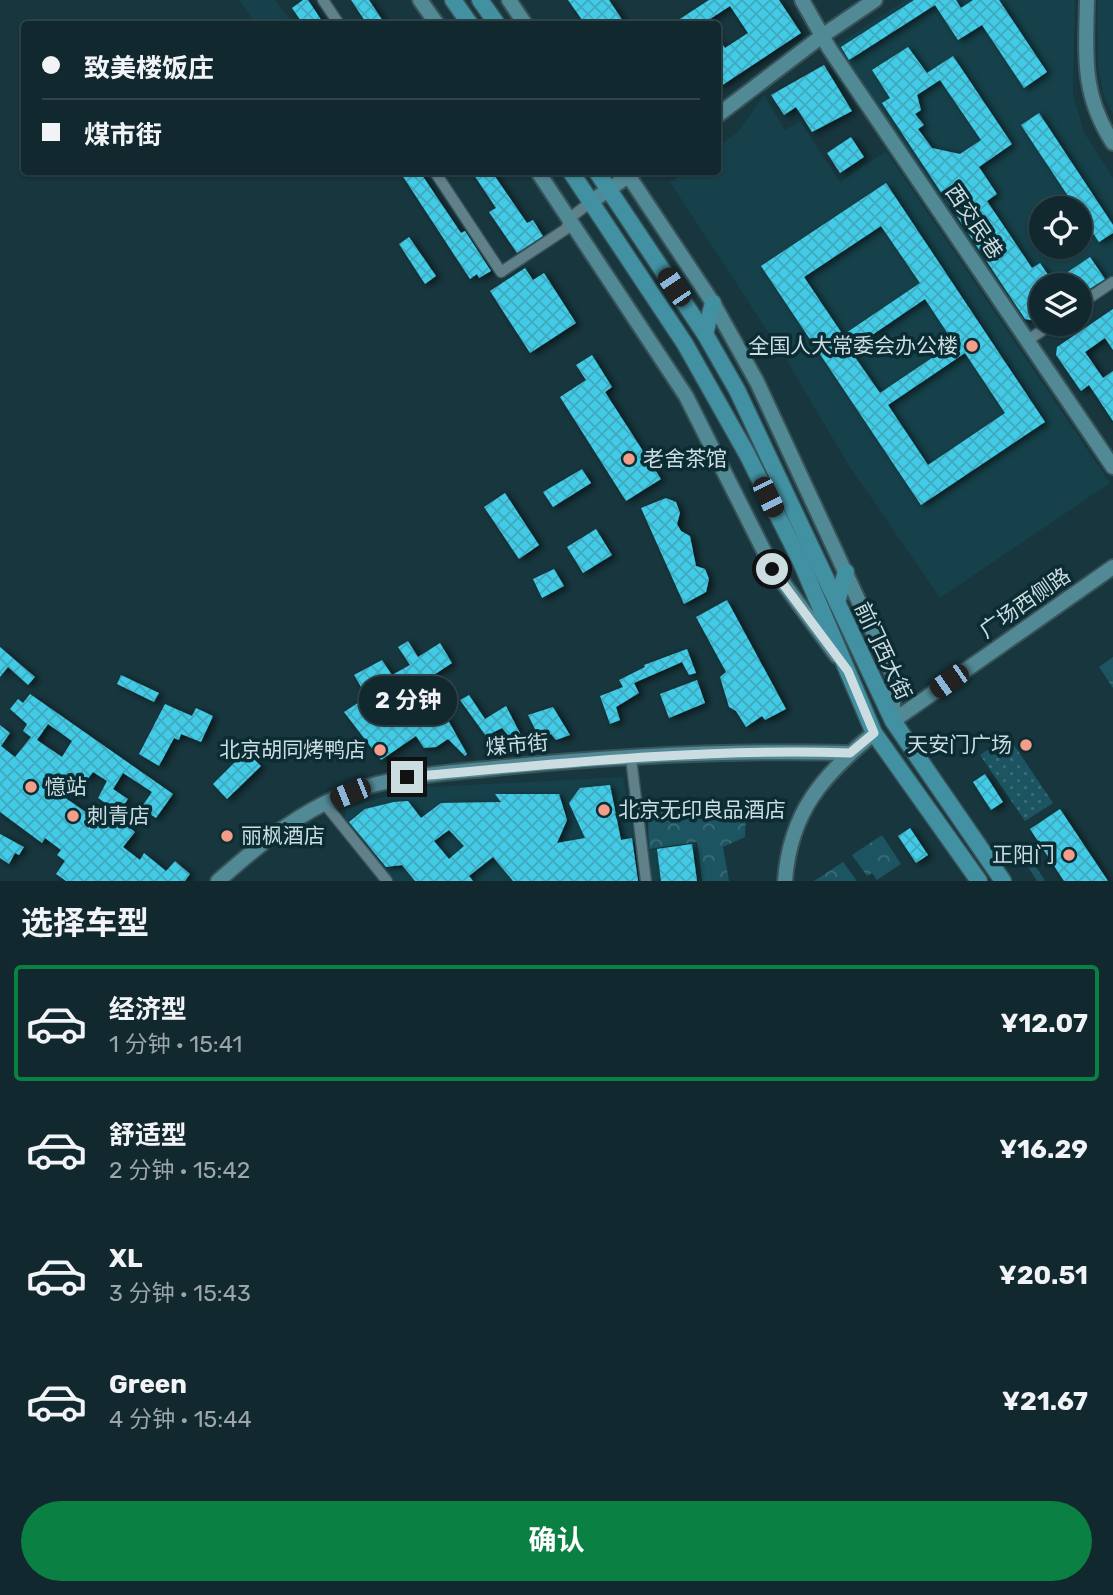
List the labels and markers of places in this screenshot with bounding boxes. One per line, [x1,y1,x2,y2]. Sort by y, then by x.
place label: 全国人大常委会办公楼 [748,333,958,358]
marker: 全国人大常委会办公楼 [964,338,980,354]
place label: 老舍茶馆 [643,446,727,471]
marker: 老舍茶馆 [621,451,637,467]
place label: 天安门广场 [907,732,1012,757]
place label: 北京胡同烤鸭店 [219,737,366,762]
marker: 天安门广场 [1018,737,1034,753]
marker: 北京胡同烤鸭店 [372,742,388,758]
place label: 憶站 [45,774,87,799]
marker: 憶站 [23,779,39,795]
place label: 北京无印良品酒店 [618,797,786,822]
marker: 北京无印良品酒店 [596,802,612,818]
place label: 刺青店 [87,803,150,828]
marker: 刺青店 [65,808,81,824]
place label: 丽枫酒店 [241,823,325,848]
marker: 丽枫酒店 [219,828,235,844]
place label: 正阳门 [992,842,1055,867]
marker: 正阳门 [1061,847,1077,863]

